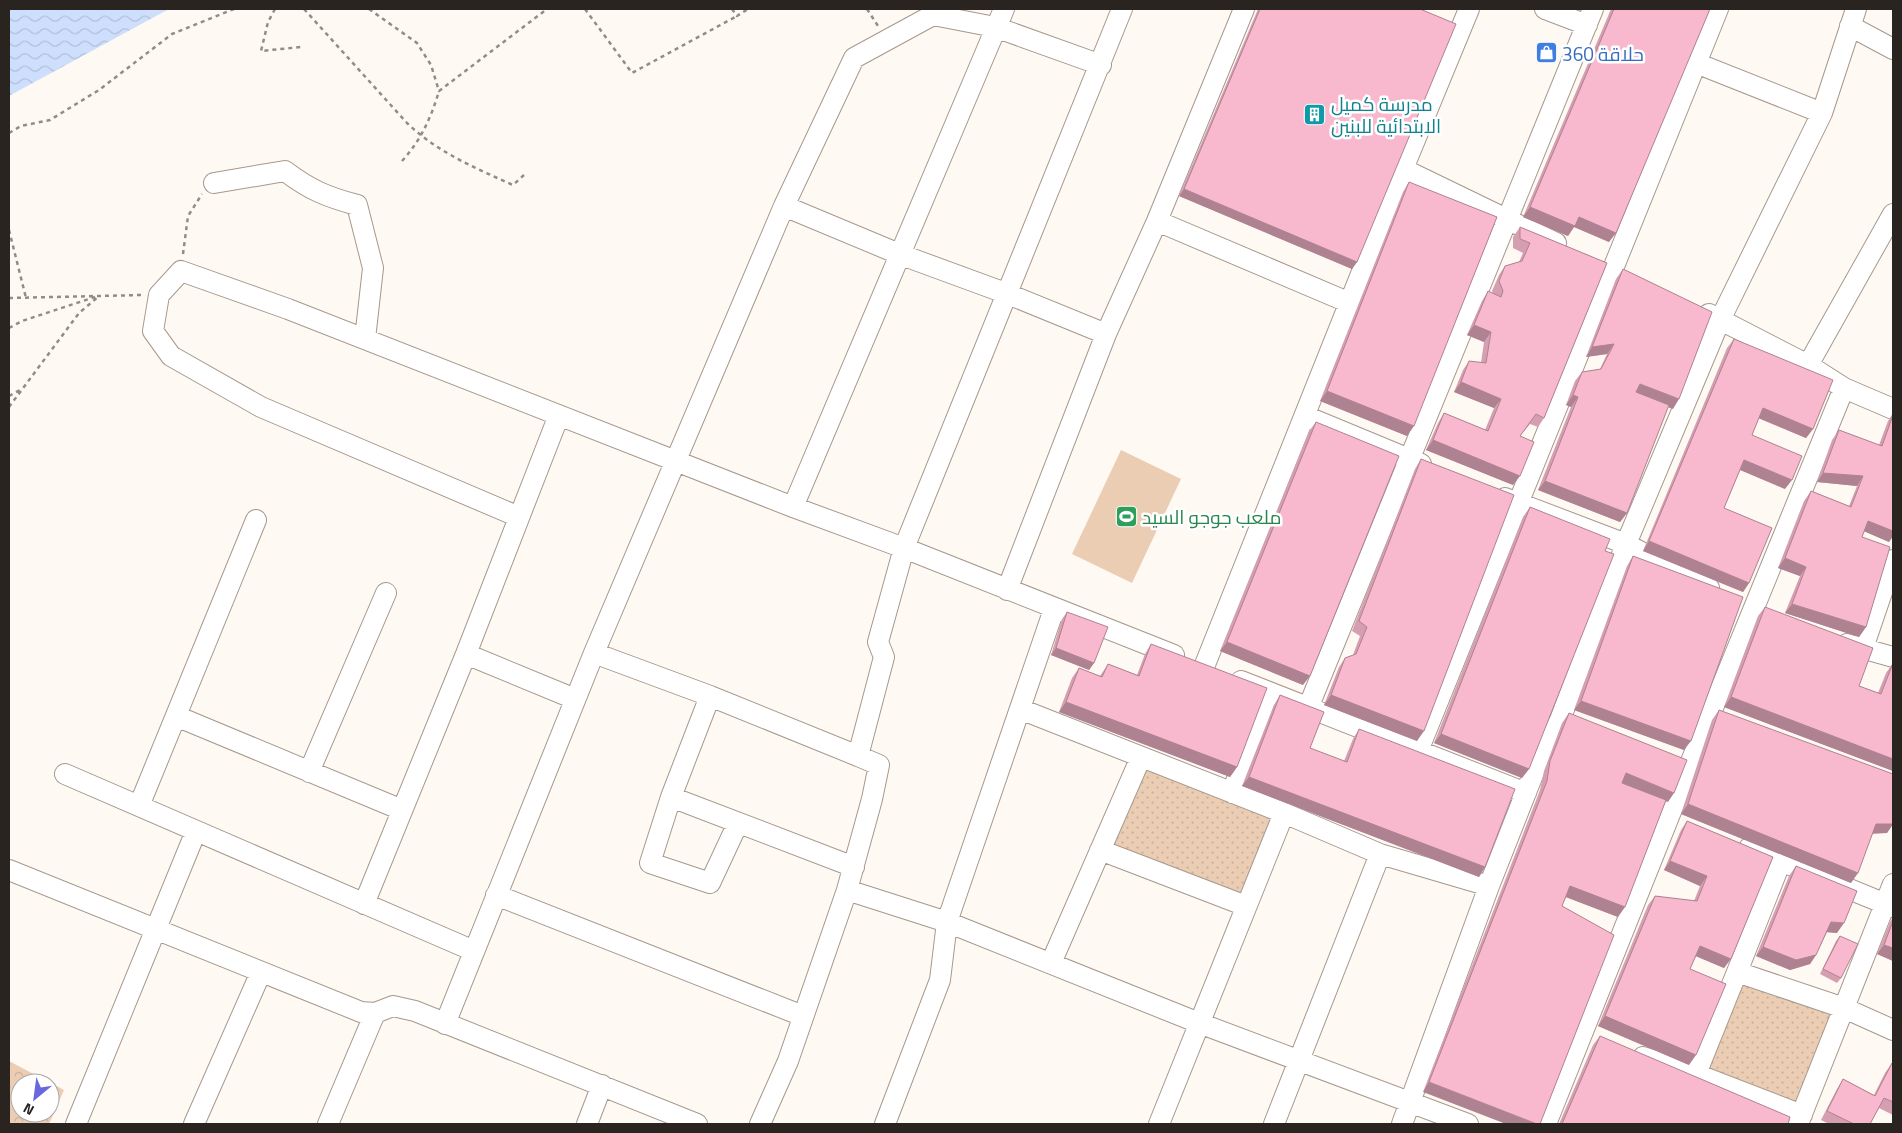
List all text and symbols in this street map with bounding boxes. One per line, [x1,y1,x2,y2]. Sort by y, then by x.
place label: حلاقة 360 [1562,39,1644,68]
shop icon: حلاقة 360 [1534,41,1558,65]
place label: مدرسة كميل الابتدائية للبنين [1331,89,1441,140]
building icon: مدرسة كميل الابتدائية للبنين [1303,102,1327,126]
place label: ملعب جوجو السيد [1142,502,1281,531]
sports icon: ملعب جوجو السيد [1114,504,1138,528]
north arrow [10,1073,60,1123]
text: N [19,1098,38,1121]

